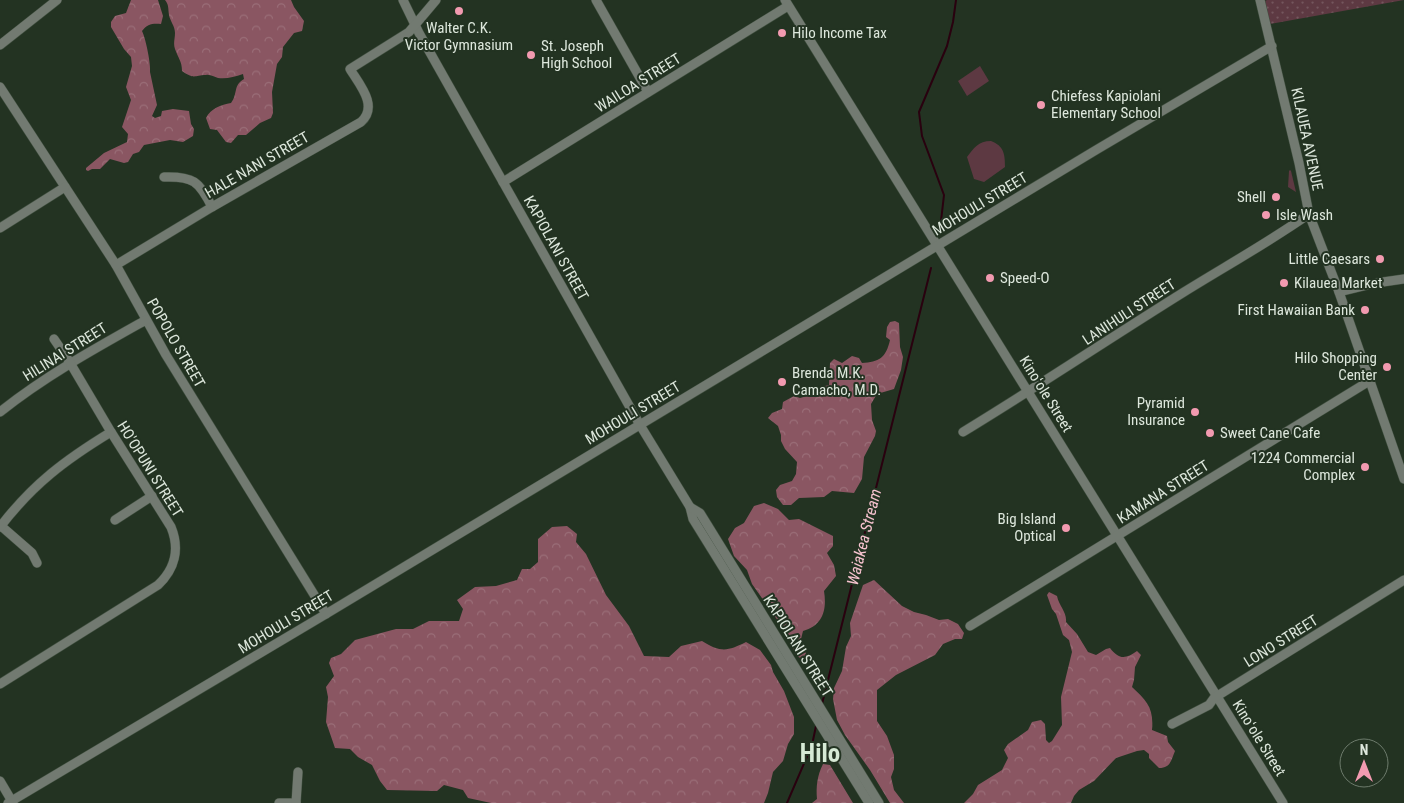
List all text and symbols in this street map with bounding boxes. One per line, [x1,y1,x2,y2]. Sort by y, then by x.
marker: Walter C.K. Victor Gymnasium [453,5,465,17]
place label: Walter C.K. Victor Gymnasium [405,19,513,54]
place label: Hilo Income Tax [792,24,887,42]
marker: Hilo Income Tax [776,27,788,39]
place label: St. Joseph High School [541,37,612,72]
marker: St. Joseph High School [525,49,537,61]
street label: WAILOA STREET [592,49,684,116]
street label: KILAUEA AVENUE [1287,86,1327,192]
place label: Chiefess Kapiolani Elementary School [1051,87,1161,122]
marker: Chiefess Kapiolani Elementary School [1035,99,1047,111]
street label: HALE NANI STREET [202,128,312,202]
street label: MOHOULI STREET [929,168,1031,239]
place label: Shell [1237,188,1266,206]
marker: Shell [1270,191,1282,203]
street label: KAPIOLANI STREET [520,193,592,304]
place label: Isle Wash [1276,206,1333,224]
marker: Isle Wash [1260,209,1272,221]
place label: Little Caesars [1288,250,1370,268]
marker: Little Caesars [1374,253,1386,265]
place label: Speed-O [1000,269,1049,287]
marker: Speed-O [984,272,996,284]
place label: Kilauea Market [1294,274,1382,292]
street label: LANIHULI STREET [1079,275,1179,349]
marker: Kilauea Market [1278,277,1290,289]
street label: POPOLO STREET [143,295,209,391]
place label: First Hawaiian Bank [1237,301,1355,319]
marker: First Hawaiian Bank [1359,304,1371,316]
street label: HILINAI STREET [20,319,110,385]
place label: Hilo Shopping Center [1294,349,1377,384]
street label: Kinoʻole Street [1015,353,1077,435]
marker: Hilo Shopping Center [1381,361,1393,373]
place label: Brenda M.K. Camacho, M.D. [792,364,881,399]
marker: Brenda M.K. Camacho, M.D. [776,376,788,388]
street label: MOHOULI STREET [582,377,684,448]
place label: Pyramid Insurance [1127,394,1185,429]
marker: Pyramid Insurance [1189,406,1201,418]
street label: HO'OPUNI STREET [113,418,187,520]
place label: Sweet Cane Cafe [1220,424,1320,442]
marker: Sweet Cane Cafe [1204,427,1216,439]
place label: 1224 Commercial Complex [1251,449,1355,484]
street label: KAMANA STREET [1114,456,1212,527]
marker: 1224 Commercial Complex [1359,461,1371,473]
water label: Waiakea Stream [843,487,885,587]
place label: Big Island Optical [998,510,1056,545]
marker: Big Island Optical [1060,522,1072,534]
street label: MOHOULI STREET [235,586,337,657]
street label: KAPIOLANI STREET [759,592,837,700]
street label: LONO STREET [1241,611,1321,671]
street label: Kinoʻole Street [1228,697,1290,779]
north arrow [1339,738,1389,788]
district label: Hilo [800,739,840,768]
text: N [1360,742,1368,758]

